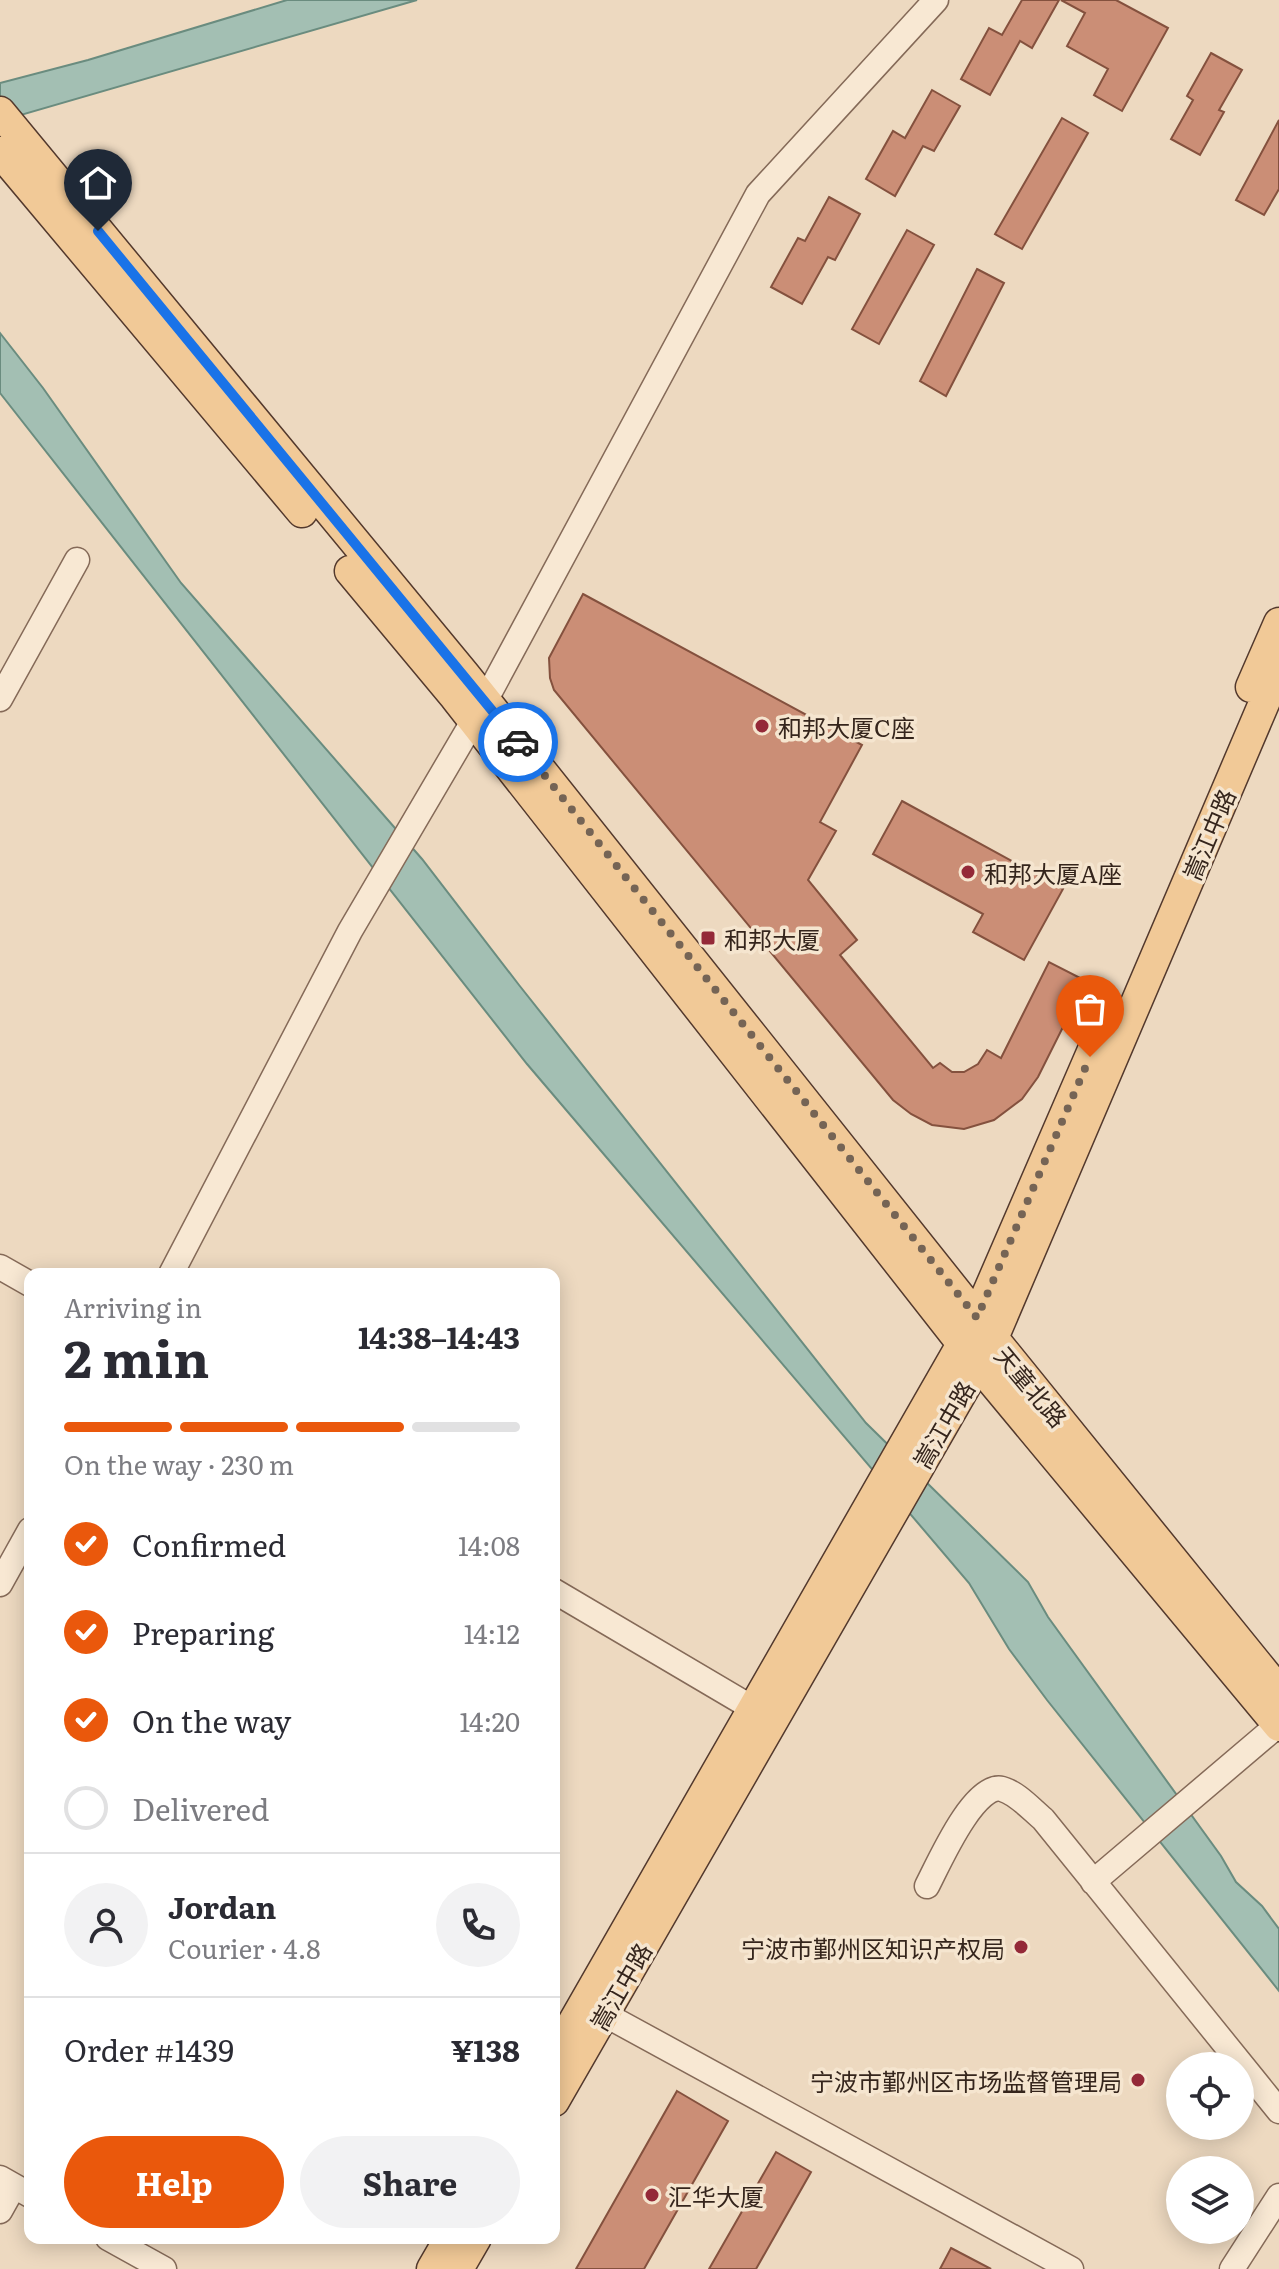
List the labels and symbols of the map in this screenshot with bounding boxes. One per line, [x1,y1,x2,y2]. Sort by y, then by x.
pin [64,149,132,231]
courier [478,702,558,782]
place label: 和邦大厦C座 [778,709,915,744]
marker: 和邦大厦C座 [753,717,771,735]
street label: 嵩江中路 [1173,783,1243,885]
place label: 和邦大厦A座 [984,855,1122,890]
marker: 和邦大厦A座 [959,863,977,881]
place label: 和邦大厦 [724,921,820,956]
marker: 和邦大厦 [699,929,717,947]
pin [1056,975,1124,1057]
street label: 天童北路 [988,1338,1076,1434]
street label: 嵩江中路 [904,1374,982,1474]
place label: 宁波市鄞州区知识产权局 [741,1930,1005,1965]
street label: 嵩江中路 [581,1936,659,2036]
marker: 宁波市鄞州区知识产权局 [1012,1938,1030,1956]
place label: 宁波市鄞州区市场监督管理局 [810,2063,1122,2098]
marker: 宁波市鄞州区市场监督管理局 [1129,2071,1147,2089]
place label: 汇华大厦 [668,2178,764,2213]
marker: 汇华大厦 [643,2186,661,2204]

